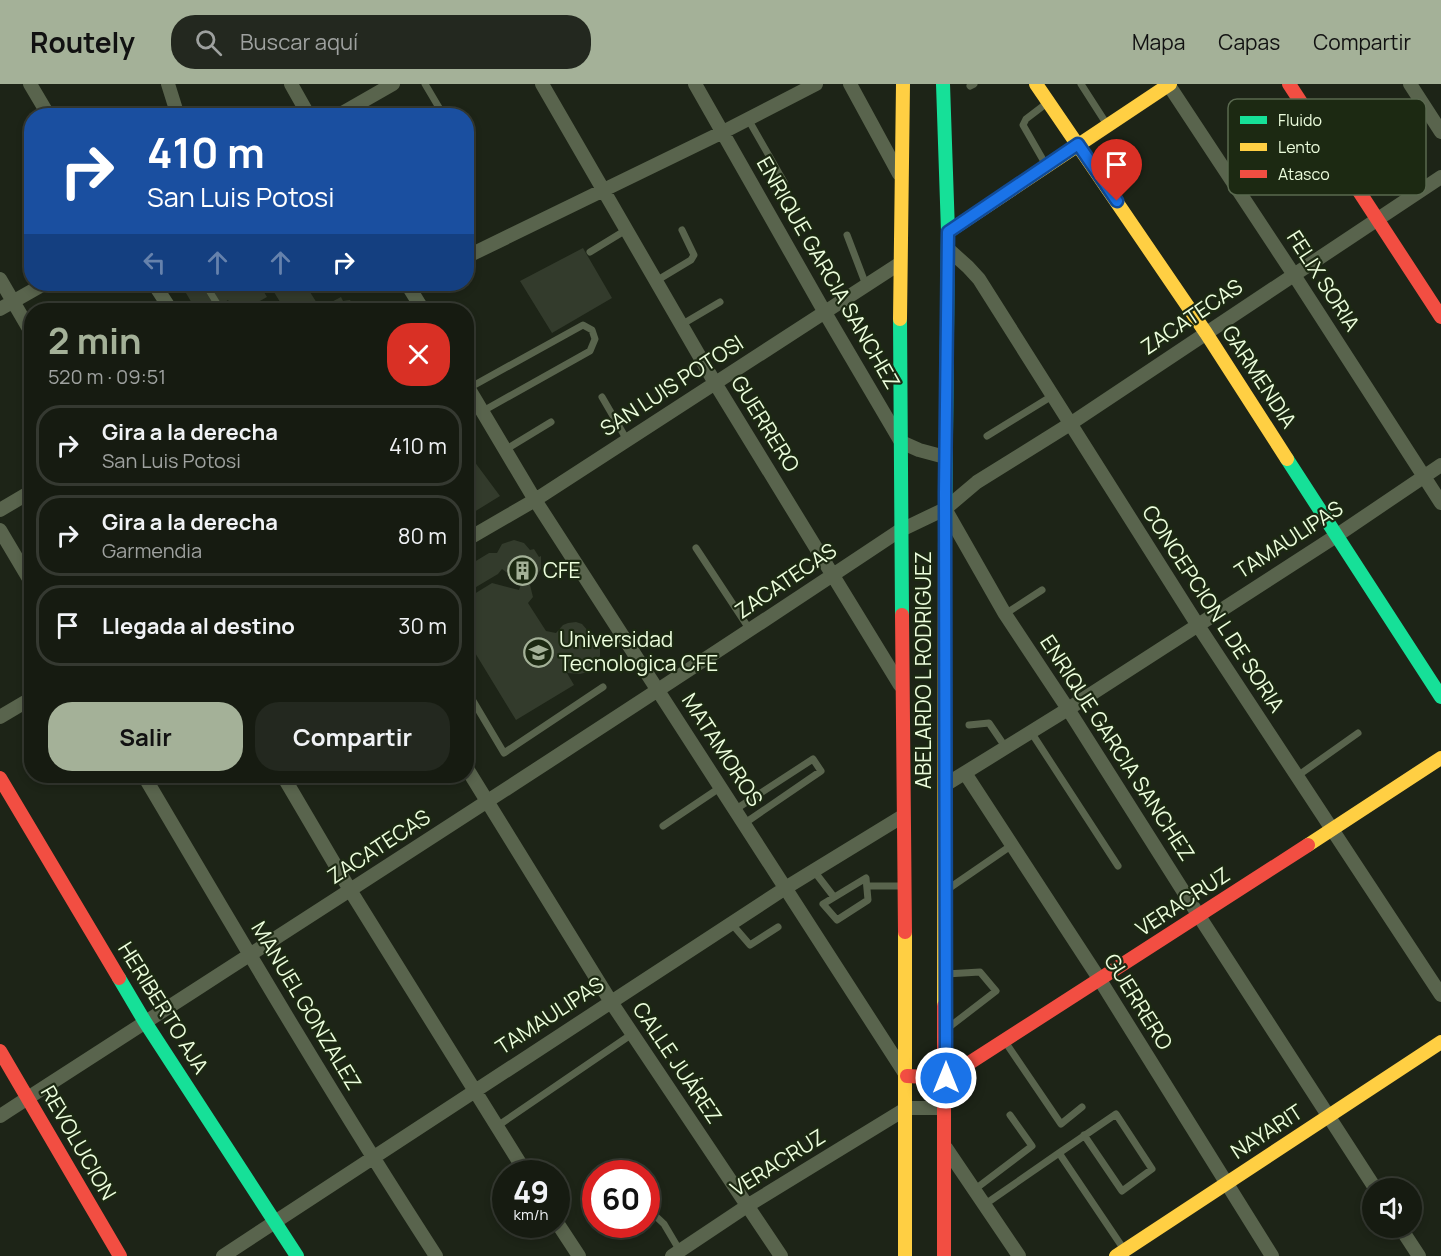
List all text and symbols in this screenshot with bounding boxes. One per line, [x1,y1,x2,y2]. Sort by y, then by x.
search box [171,15,591,69]
text: Routely [30,23,135,61]
icon: search [192,26,225,59]
text: Buscar aquí [240,27,358,57]
text: Mapa [1132,28,1185,56]
text: Capas [1218,28,1280,56]
text: Compartir [1313,28,1411,56]
legend [1228,99,1426,195]
text: Fluido [1278,109,1322,131]
text: 410 m [147,123,265,181]
icon: right [48,132,126,210]
text: Lento [1278,136,1320,158]
pin [1091,139,1142,201]
icon: arrive [1100,148,1133,181]
street label: ENRIQUE GARCIA SANCHEZ [751,151,907,394]
text: Atasco [1278,163,1330,185]
text: San Luis Potosi [147,178,335,215]
street label: FELIX SORIA [1281,225,1367,336]
icon: left [138,246,171,279]
icon: ahead [201,246,234,279]
icon: ahead [264,246,297,279]
icon: right [327,246,360,279]
street label: ZACATECAS [1135,272,1248,360]
text: 2 min [48,316,142,365]
street label: GARMENDIA [1216,320,1304,433]
button: close [387,323,450,386]
street label: SAN LUIS POTOSI [594,328,748,442]
text: 520 m · 09:51 [48,363,166,390]
street label: GUERRERO [725,370,806,477]
text: Gira a la derecha [102,417,278,447]
icon: right [51,429,84,462]
text: 410 m [389,431,447,461]
text: San Luis Potosi [102,447,241,474]
street label: TAMAULIPAS [1229,494,1348,585]
street label: CONCEPCION L DE SORIA [1136,499,1291,717]
text: Gira a la derecha [102,507,278,537]
icon: right [51,519,84,552]
text: 80 m [398,521,447,551]
street label: ZACATECAS [729,536,842,624]
text: Garmendia [102,537,202,564]
street label: ABELARDO L RODRIGUEZ [909,551,937,789]
building icon: CFE [506,555,538,587]
place label: CFE [543,556,581,584]
icon: arrive [51,609,84,642]
text: Llegada al destino [102,611,295,641]
text: 30 m [398,611,447,641]
place label: Universidad Tecnologica CFE [559,625,718,677]
street label: ENRIQUE GARCIA SANCHEZ [1034,629,1201,866]
school or university icon: Universidad Tecnologica CFE [522,636,554,668]
street label: MATAMOROS [676,688,770,811]
button: Salir [48,702,243,771]
button: Compartir [255,702,450,771]
street label: ZACATECAS [322,803,435,890]
street label: VERACRUZ [1130,860,1235,942]
street label: MANUEL GONZALEZ [245,916,368,1095]
street label: HERIBERTO AJA [112,936,216,1079]
street label: GUERRERO [1098,948,1179,1055]
street label: TAMAULIPAS [490,970,609,1061]
street label: CALLE JUÁREZ [627,996,729,1129]
position arrow [914,1046,978,1110]
street label: REVOLUCION [35,1080,123,1205]
street label: NAYARIT [1225,1097,1308,1165]
street label: VERACRUZ [725,1122,830,1202]
speed limit sign: 60 [582,1160,660,1238]
text: 49 [513,1171,549,1212]
map controls [1362,1178,1422,1238]
button: sound [1362,1178,1422,1238]
text: km/h [514,1204,548,1225]

